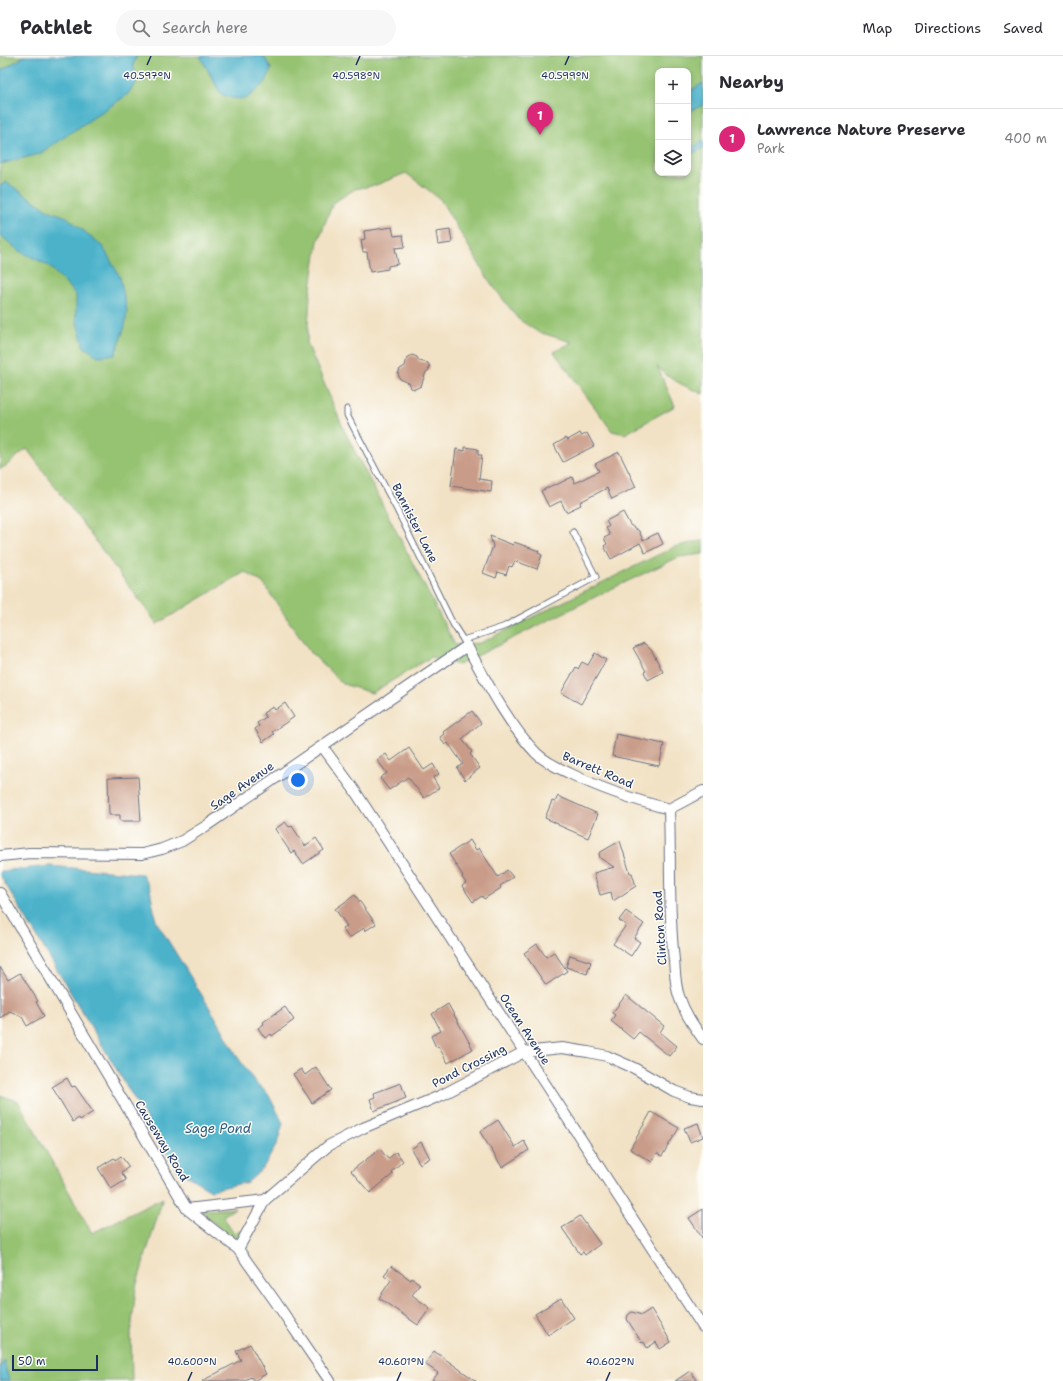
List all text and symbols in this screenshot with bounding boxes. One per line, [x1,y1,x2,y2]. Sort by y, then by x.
search box [116,10,396,46]
text: Pathlet [20,15,92,40]
icon: search [130,17,152,39]
text: Search here [162,18,248,38]
text: Map [863,19,893,37]
text: Directions [915,19,981,37]
text: Saved [1003,19,1043,37]
map controls [655,68,691,176]
button: + [655,68,691,104]
text: 40.597°N [123,69,171,82]
text: 40.598°N [332,69,380,82]
text: 40.599°N [541,69,589,82]
text: Nearby [719,71,784,93]
pin: 1 [527,102,553,135]
button: − [655,104,691,140]
text: Lawrence Nature Preserve [757,120,965,140]
text: 1 [729,130,735,147]
text: 400 m [1004,130,1047,147]
button: layers [655,140,691,176]
text: Park [757,140,785,157]
street label: Bannister Lane [388,481,442,566]
street label: Barrett Road [560,748,636,792]
street label: Sage Avenue [207,758,277,814]
your location [288,770,308,790]
street label: Clinton Road [649,890,671,966]
street label: Ocean Avenue [496,990,554,1068]
street label: Pond Crossing [429,1040,509,1092]
street label: Causeway Road [131,1097,193,1185]
water label: Sage Pond [185,1120,252,1137]
scale bar [12,1353,98,1372]
text: 50 m [18,1354,46,1369]
text: 40.600°N [167,1355,217,1368]
text: 40.601°N [378,1355,424,1368]
text: 40.602°N [586,1355,634,1368]

